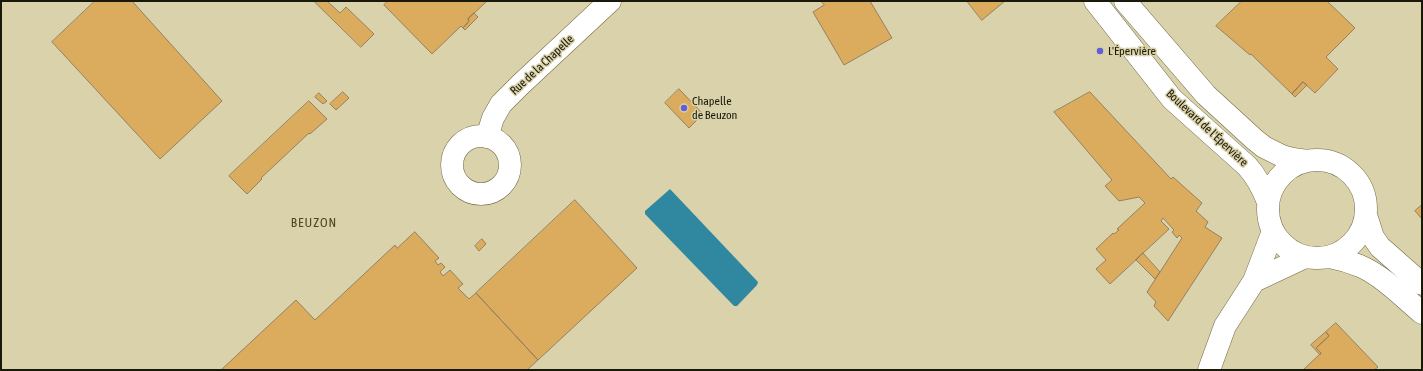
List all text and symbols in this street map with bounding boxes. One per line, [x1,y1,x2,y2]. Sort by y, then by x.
street label: Rue de la Chapelle [507,32,577,98]
place label: L'Épervière [1108,44,1156,58]
marker: L'Épervière [1095,46,1105,56]
street label: Boulevard de l'Épervière [1163,86,1251,170]
place label: Chapelle de Beuzon [692,94,737,122]
marker: Chapelle de Beuzon [679,103,689,113]
district label: BEUZON [291,215,337,231]

